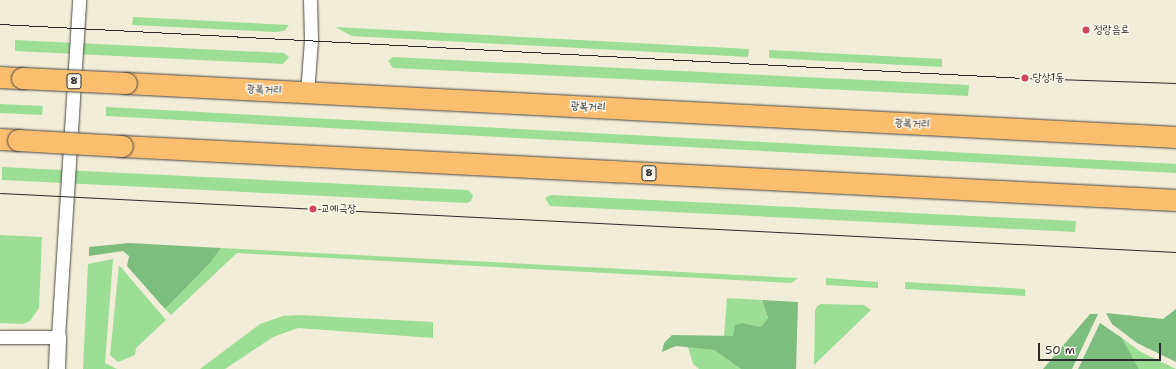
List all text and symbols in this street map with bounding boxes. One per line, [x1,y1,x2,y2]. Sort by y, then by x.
place label: 정랑음료 [1094,23,1129,37]
marker: 정랑음료 [1081,25,1091,35]
place label: 당상1동 [1033,71,1064,85]
road number: 8 [66,73,82,89]
marker: 당상1동 [1020,73,1030,83]
street label: 광복거리 [246,82,282,98]
street label: 광복거리 [570,99,606,115]
street label: 광복거리 [894,116,930,132]
road number: 8 [641,165,657,181]
place label: 교예극장 [321,202,356,216]
marker: 교예극장 [308,204,318,214]
scale bar [1040,335,1163,361]
text: 50 m [1045,342,1075,358]

